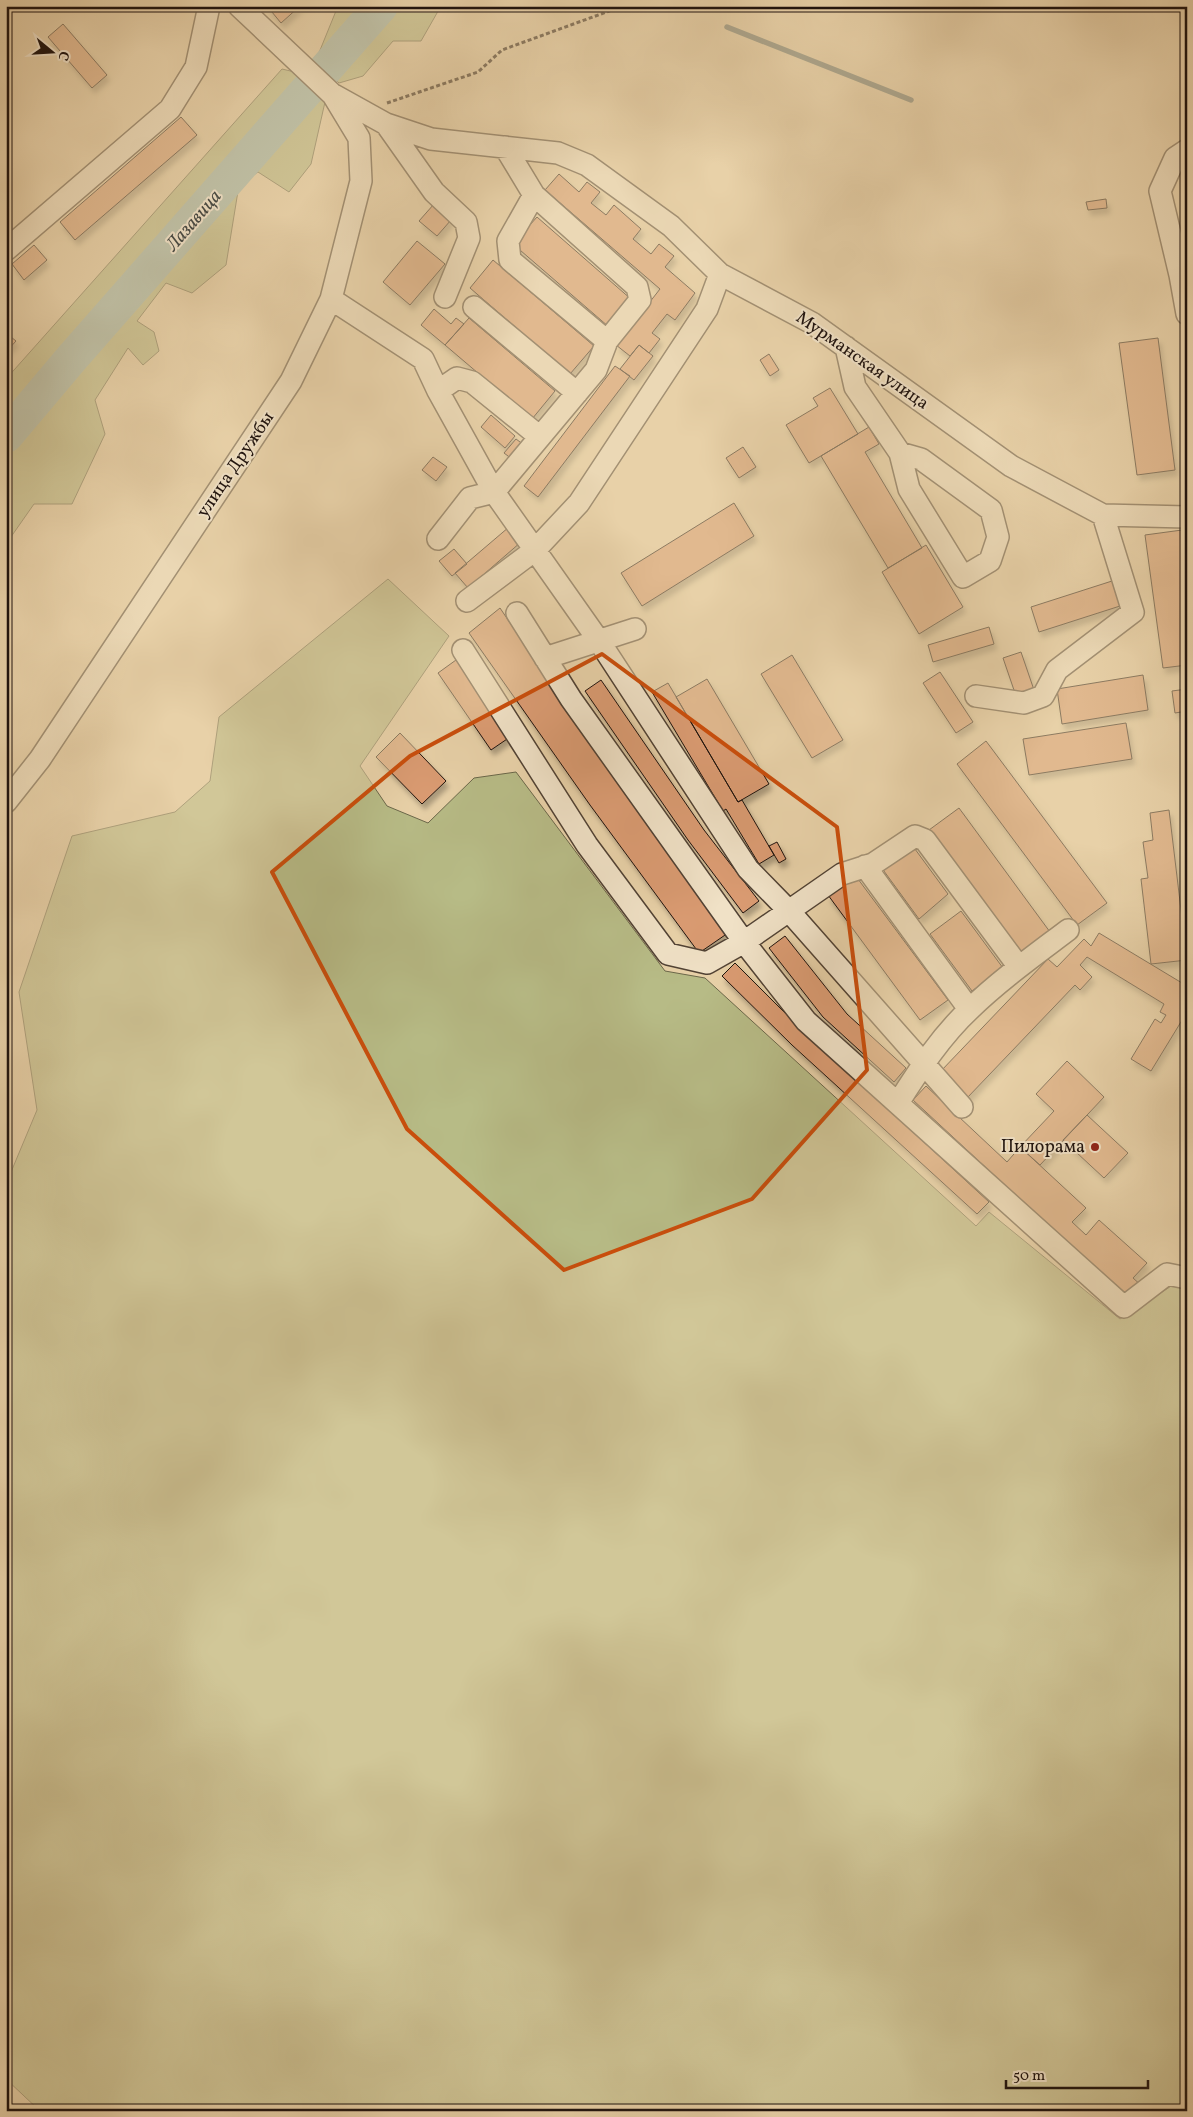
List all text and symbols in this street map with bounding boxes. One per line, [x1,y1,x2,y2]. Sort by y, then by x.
north arrow [28,28,78,78]
text: С [53,48,73,63]
water label: Лазавица [159,185,228,258]
street label: Мурманская улица [791,306,934,416]
street label: улица Дружбы [191,407,281,523]
place label: Пилорама [1001,1135,1085,1160]
marker: Пилорама [1089,1141,1101,1153]
scale bar [1006,2057,1148,2089]
text: 50 m [1013,2066,1045,2087]

